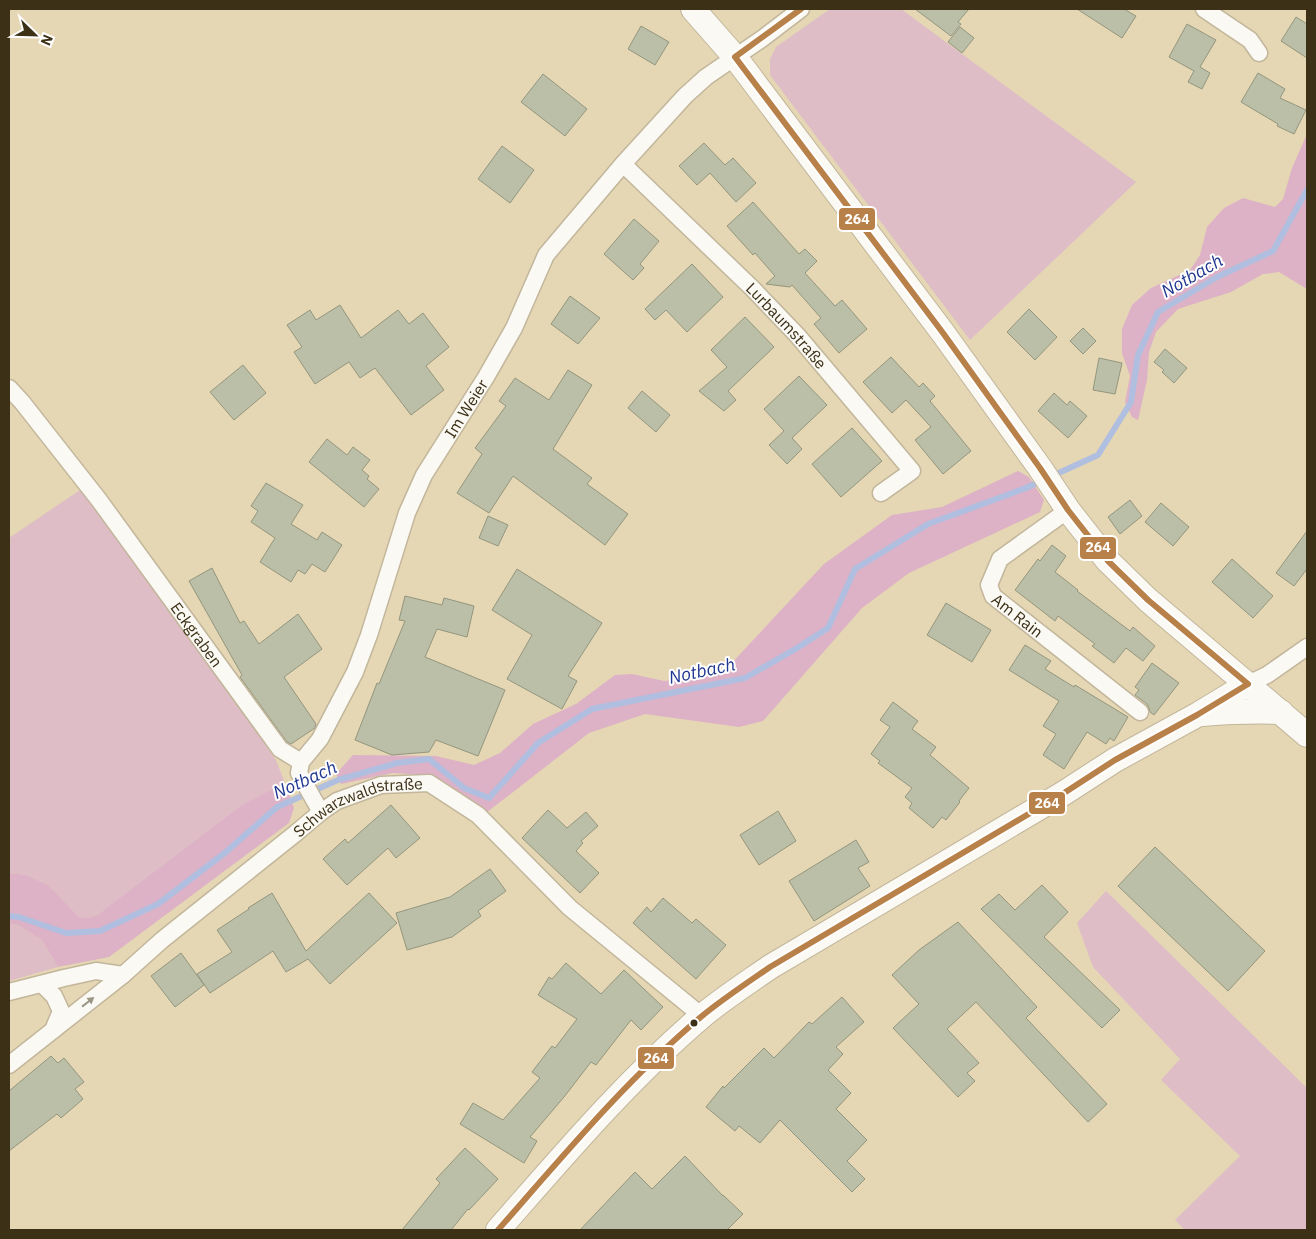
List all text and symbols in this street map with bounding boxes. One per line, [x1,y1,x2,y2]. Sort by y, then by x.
north arrow [10,10,60,60]
text: N [37,32,57,48]
line badge: 264 [838,207,876,231]
text: 264 [844,210,870,228]
water label: Notbach [1157,249,1227,302]
street label: Lurbaumstraße [742,278,831,373]
street label: Im Weier [440,375,492,442]
line badge: 264 [1079,536,1117,560]
text: 264 [1085,538,1111,556]
street label: Am Rain [988,589,1047,642]
street label: Eckgraben [166,598,227,671]
water label: Notbach [666,652,737,689]
water label: Notbach [269,755,340,804]
street label: Schwarzwaldstraße [289,773,423,841]
line badge: 264 [1028,791,1066,815]
text: 264 [1034,794,1060,812]
one-way arrow [81,997,94,1008]
unlabelled marker [689,1018,699,1028]
line badge: 264 [637,1046,675,1070]
text: 264 [643,1049,669,1067]

